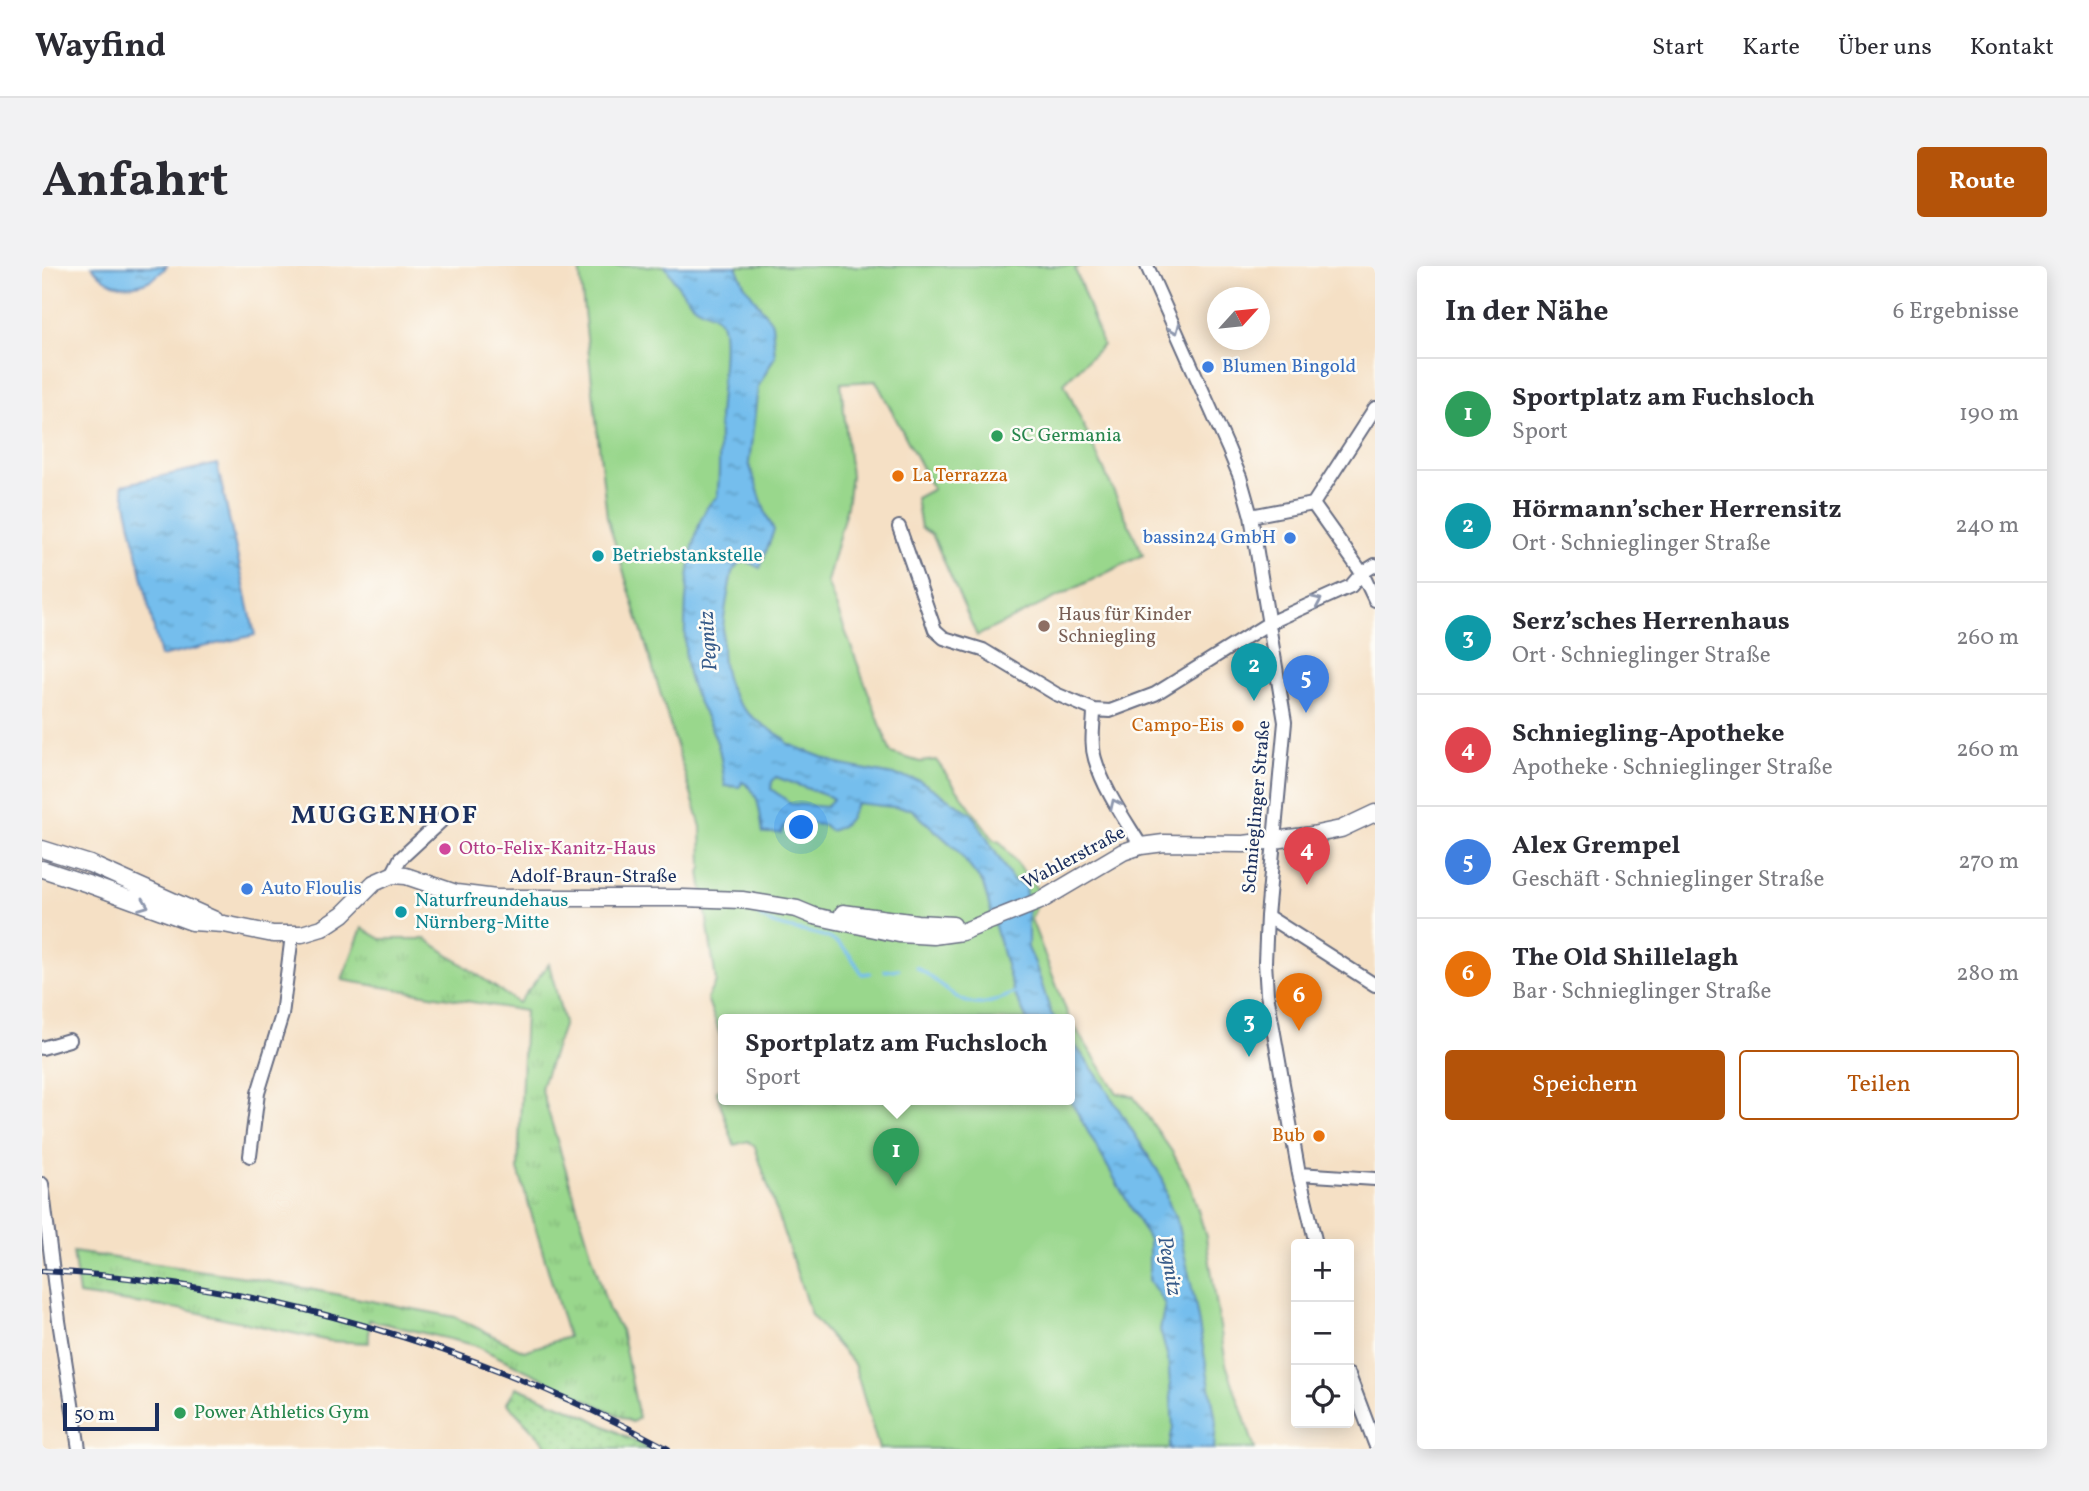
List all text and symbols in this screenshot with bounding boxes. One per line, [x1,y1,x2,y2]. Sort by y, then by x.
text: Wayfind [35,25,166,71]
text: Start [1652,31,1704,65]
text: Karte [1742,31,1800,65]
text: Über uns [1838,31,1932,65]
text: Kontakt [1970,31,2054,65]
button: Route [1917,147,2047,217]
text: Anfahrt [42,148,229,217]
north arrow [1207,287,1270,350]
text: In der Nähe [1445,291,1609,333]
text: 6 Ergebnisse [1893,296,2019,328]
one-way arrow [1167,321,1181,334]
place label: Blumen Bingold [1222,354,1356,380]
marker: Blumen Bingold [1200,359,1216,375]
text: Sportplatz am Fuchsloch [1512,380,1815,416]
text: 1 [1463,398,1473,430]
text: 190 m [1959,398,2019,430]
text: Sport [1512,416,1568,448]
place label: SC Germania [1011,423,1121,449]
marker: SC Germania [989,428,1005,444]
place label: La Terrazza [912,463,1008,489]
marker: La Terrazza [890,468,906,484]
text: Hörmann’scher Herrensitz [1512,492,1842,528]
text: 2 [1462,510,1474,542]
text: 240 m [1955,510,2019,542]
place label: bassin24 GmbH [1143,525,1276,551]
text: Ort · Schnieglinger Straße [1512,528,1771,560]
marker: bassin24 GmbH [1282,530,1298,546]
place label: Betriebstankstelle [612,543,763,569]
marker: Betriebstankstelle [590,548,606,564]
one-way arrow [1310,595,1323,609]
place label: Haus für Kinder Schniegling [1058,602,1191,650]
text: Serz’sches Herrenhaus [1512,604,1790,640]
water label: Pegnitz [692,609,726,672]
marker: Haus für Kinder Schniegling [1036,618,1052,634]
text: 3 [1462,622,1474,654]
text: 260 m [1956,622,2019,654]
text: Ort · Schnieglinger Straße [1512,640,1771,672]
pin: 2 [1231,643,1277,701]
pin: 5 [1283,655,1329,713]
place label: Campo-Eis [1132,713,1224,739]
text: Schniegling-Apotheke [1512,716,1784,752]
marker: Campo-Eis [1230,718,1246,734]
street label: Schnieglinger Straße [1236,719,1278,895]
text: 4 [1461,734,1475,766]
text: 260 m [1956,734,2019,766]
text: Apotheke · Schnieglinger Straße [1512,752,1833,784]
district label: MUGGENHOF [291,798,479,834]
one-way arrow [1109,798,1123,811]
your location [784,810,818,844]
street label: Wahlerstraße [1018,820,1130,896]
pin: 4 [1284,827,1330,885]
text: Alex Grempel [1512,828,1680,864]
place label: Otto-Felix-Kanitz-Haus [459,836,656,862]
marker: Otto-Felix-Kanitz-Haus [437,841,453,857]
text: 5 [1462,846,1474,878]
text: 270 m [1958,846,2019,878]
street label: Adolf-Braun-Straße [509,864,677,890]
text: Geschäft · Schnieglinger Straße [1512,864,1824,896]
place label: Auto Floulis [261,876,362,902]
marker: Auto Floulis [239,881,255,897]
place label: Naturfreundehaus Nürnberg-Mitte [415,888,569,936]
one-way arrow [138,896,150,910]
marker: Naturfreundehaus Nürnberg-Mitte [393,904,409,920]
text: The Old Shillelagh [1512,940,1739,976]
text: 6 [1462,958,1474,990]
text: 280 m [1956,958,2019,990]
pin: 6 [1276,973,1322,1031]
text: Bar · Schnieglinger Straße [1512,976,1772,1008]
pin: 3 [1226,999,1272,1057]
popup [718,1014,1075,1105]
text: Sportplatz am Fuchsloch [745,1026,1048,1062]
button: Speichern [1445,1050,1725,1120]
button: Teilen [1739,1050,2019,1120]
text: Sport [745,1062,801,1094]
place label: Bub [1272,1123,1305,1149]
pin: 1 [873,1128,919,1186]
marker: Bub [1311,1128,1327,1144]
water label: Pegnitz [1150,1234,1189,1299]
map controls [1291,1239,1354,1428]
button: + [1291,1239,1354,1302]
button: − [1291,1302,1354,1365]
button: locate [1291,1365,1354,1428]
scale bar [63,1400,159,1432]
place label: Power Athletics Gym [194,1400,370,1426]
text: 50 m [74,1402,115,1428]
marker: Power Athletics Gym [172,1405,188,1421]

